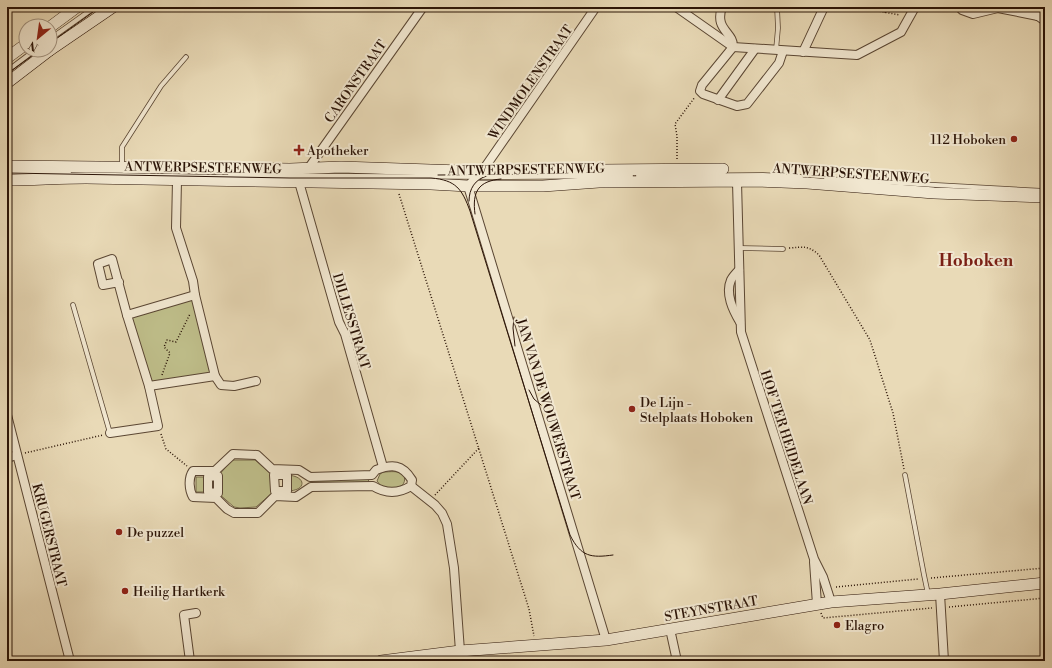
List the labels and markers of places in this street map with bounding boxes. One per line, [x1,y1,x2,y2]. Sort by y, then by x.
place label: 112 Hoboken [931,132,1006,148]
marker: 112 Hoboken [1009,134,1019,144]
place label: Apotheker [306,143,369,159]
marker: Apotheker [294,145,304,155]
place label: De Lijn - Stelplaats Hoboken [640,395,754,426]
marker: De Lijn - Stelplaats Hoboken [627,404,637,414]
place label: De puzzel [127,525,184,541]
marker: De puzzel [114,527,124,537]
place label: Heilig Hartkerk [133,584,226,600]
marker: Heilig Hartkerk [120,586,130,596]
place label: Elagro [845,618,884,634]
marker: Elagro [832,620,842,630]

